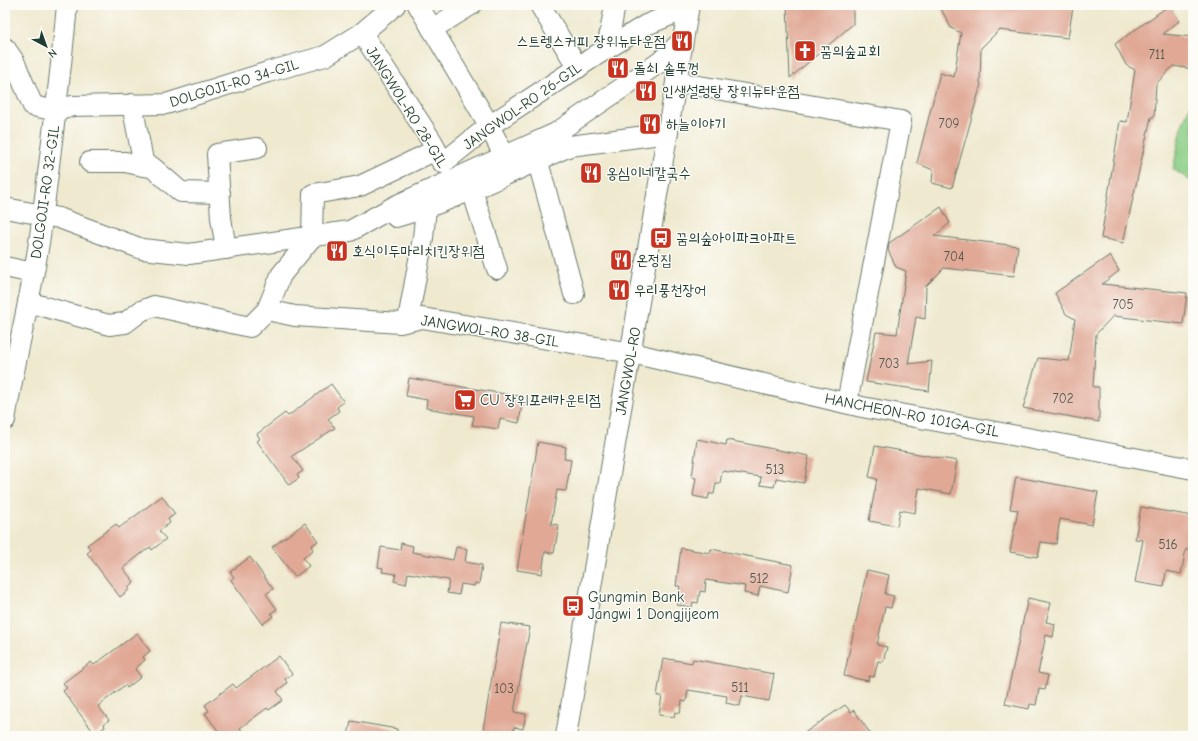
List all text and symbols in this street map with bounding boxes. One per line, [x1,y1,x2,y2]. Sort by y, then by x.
north arrow [26,26,66,66]
restaurant icon: 스트렝스커피 장위뉴타운점 [669,28,695,54]
place label: 스트렝스커피 장위뉴타운점 [516,32,666,50]
church icon: 꿈의숲교회 [792,38,818,64]
place label: 꿈의숲교회 [820,42,880,60]
street label: JANGWOL-RO 28-GIL [362,43,452,172]
text: N [45,46,59,60]
house number: 711 [1149,47,1165,62]
street label: DOLGOJI-RO 34-GIL [167,55,301,111]
restaurant icon: 돌쇠 솥뚜껑 [605,55,631,81]
street label: JANGWOL-RO 26-GIL [459,58,585,154]
place label: 돌쇠 솥뚜껑 [634,59,699,77]
restaurant icon: 인생설렁탕 장위뉴타운점 [633,78,659,104]
place label: 인생설렁탕 장위뉴타운점 [662,82,800,100]
restaurant icon: 하늘이야기 [637,111,663,137]
place label: 하늘이야기 [666,115,726,133]
house number: 709 [939,116,960,131]
street label: DOLGOJI-RO 32-GIL [27,124,63,260]
restaurant icon: 옹심이네칼국수 [578,160,604,186]
place label: 옹심이네칼국수 [606,164,691,182]
bus stop icon: 꿈의숲아이파크아파트 [648,225,674,251]
place label: 꿈의숲아이파크아파트 [676,229,797,247]
restaurant icon: 호식이두마리치킨장위점 [324,238,350,264]
place label: 호식이두마리치킨장위점 [352,242,485,260]
restaurant icon: 온정집 [608,247,634,273]
house number: 704 [944,249,964,264]
place label: 온정집 [636,251,672,269]
restaurant icon: 우리풍천장어 [606,277,632,303]
place label: 우리풍천장어 [634,281,706,299]
house number: 705 [1112,297,1134,312]
street label: JANGWOL-RO 38-GIL [420,311,561,351]
street label: JANGWOL-RO [611,326,645,416]
house number: 703 [879,356,899,371]
supermarket icon: CU 장위포레카운티점 [452,387,478,413]
street label: HANCHEON-RO 101GA-GIL [823,389,1001,441]
place label: CU 장위포레카운티점 [480,391,601,409]
house number: 702 [1053,391,1074,406]
house number: 513 [766,462,784,477]
house number: 516 [1158,537,1178,552]
house number: 512 [750,571,769,586]
place label: Gungmin Bank Jangwi 1 Dongjijeom [588,588,719,623]
bus stop icon: Gungmin Bank Jangwi 1 Dongjijeom [560,593,586,619]
house number: 511 [731,680,749,695]
house number: 103 [494,681,514,696]

